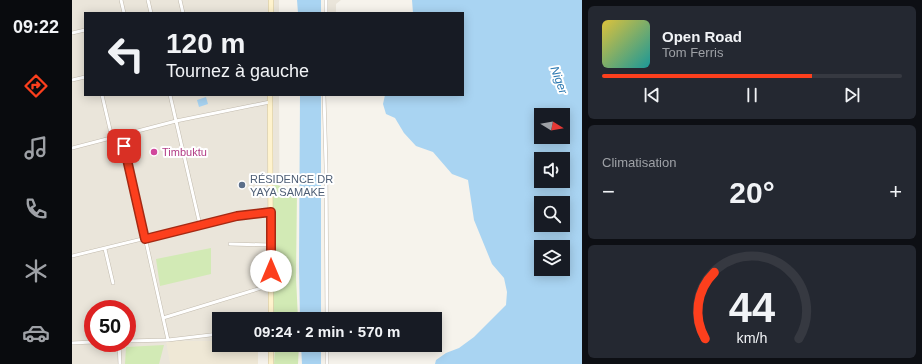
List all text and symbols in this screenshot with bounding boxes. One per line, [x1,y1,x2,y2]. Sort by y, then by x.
text: 09:22 [13,17,59,37]
icon: left [100,28,152,80]
text: 120 m [166,28,245,59]
text: Open Road [662,28,742,45]
text: Tom Ferris [662,45,723,60]
text: Tournez à gauche [166,61,309,81]
water label: Niger [548,64,571,97]
icon: directions [22,72,50,100]
icon: previous [641,84,663,106]
icon: pause [741,84,763,106]
icon: next [841,84,863,106]
north arrow [534,108,570,144]
map controls [534,108,570,276]
pin [107,129,141,163]
icon: music [22,134,50,162]
icon: arrive [113,135,135,157]
place label: Timbuktu [162,146,207,158]
marker: Timbuktu [149,147,159,157]
button: sound [534,152,570,188]
text: Climatisation [602,155,676,170]
place label: RÉSIDENCE DR YAYA SAMAKE [250,173,333,198]
text: 20° [729,176,775,209]
text: − [602,179,615,204]
text: + [889,179,902,204]
marker: RÉSIDENCE DR YAYA SAMAKE [237,180,247,190]
icon: phone [22,195,50,223]
button: search [534,196,570,232]
button: layers [534,240,570,276]
position arrow [250,250,292,292]
icon: climate [22,257,50,285]
text: 44 [729,284,775,331]
speed limit sign: 50 [84,300,136,352]
icon: car [22,319,50,347]
text: 09:24 · 2 min · 570 m [254,323,400,340]
text: km/h [737,330,768,346]

